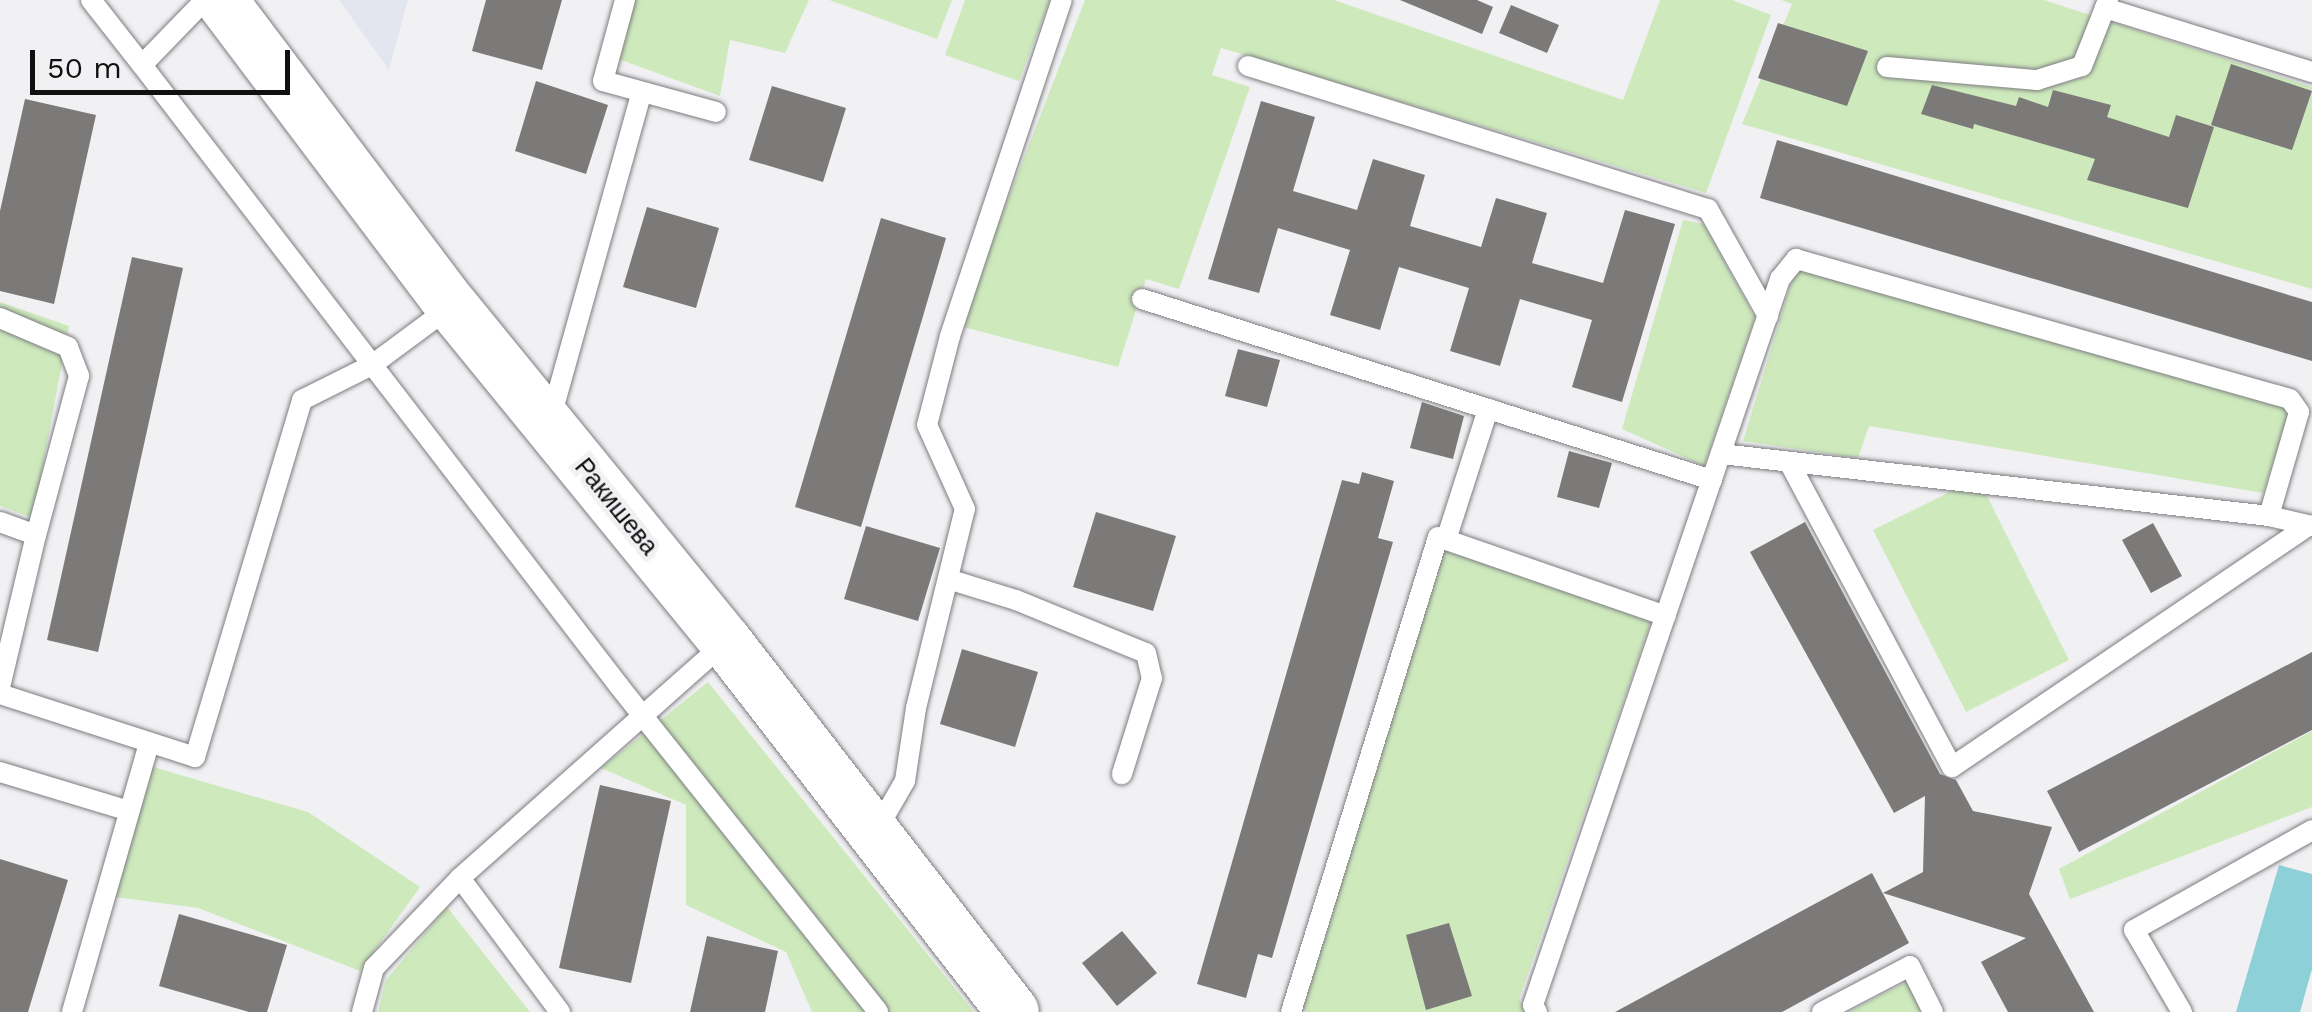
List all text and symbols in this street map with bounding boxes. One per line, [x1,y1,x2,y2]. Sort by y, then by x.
scale bar [35,30,295,92]
text: 50 m [47,50,122,85]
street label: Ракишева [568,453,664,561]

